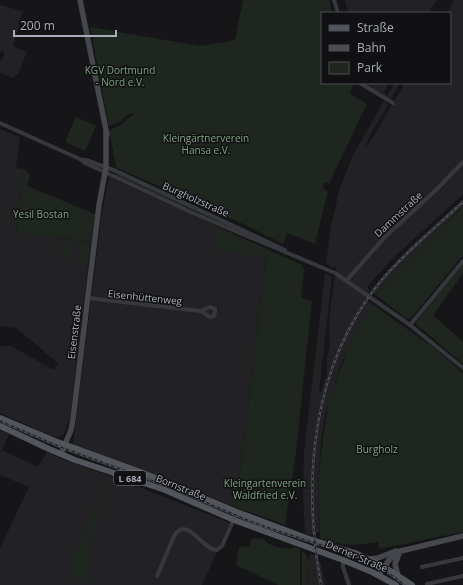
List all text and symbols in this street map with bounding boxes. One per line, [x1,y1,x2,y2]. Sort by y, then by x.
scale bar [14,12,116,38]
legend [321,12,451,84]
text: 200 m [20,17,55,34]
text: Straße [357,19,394,36]
text: Bahn [357,39,386,56]
text: Park [357,59,383,76]
park label: KGV Dortmund - Nord e.V. [85,63,155,89]
park label: Kleingärtnerverein Hansa e.V. [163,131,249,157]
street label: Burgholzstraße [161,178,232,220]
street label: Dammstraße [371,188,425,240]
park label: Yesil Bostan [13,207,69,221]
street label: Eisenhüttenweg [107,286,183,308]
street label: Eisenstraße [64,304,84,360]
park label: Burgholz [356,442,398,456]
road number: L 684 [114,471,146,485]
street label: Bornstraße [154,471,208,503]
park label: Kleingartenverein Waldfried e.V. [224,476,306,502]
street label: Derner Straße [324,537,390,575]

